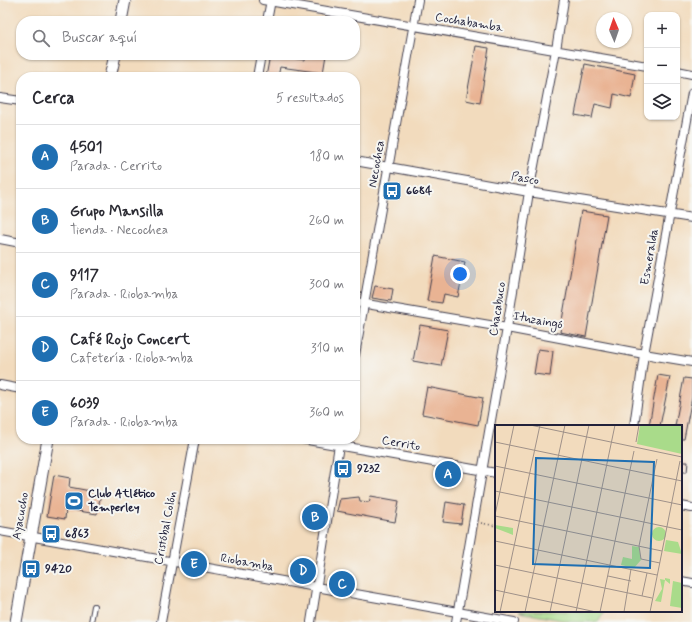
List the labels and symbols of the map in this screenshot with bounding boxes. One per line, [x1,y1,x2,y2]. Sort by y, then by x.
street label: Cochabamba [434,10,505,36]
north arrow [596,12,632,48]
street label: Necochea [365,139,389,189]
street label: Pasco [510,169,540,189]
bus stop icon: 6684 [381,180,403,202]
place label: 6684 [406,183,432,199]
street label: Esmeralda [637,228,663,286]
your location [450,264,470,284]
street label: Chacabuco [486,281,510,337]
street label: Ituzaingó [512,308,564,334]
inset map [495,425,682,612]
street label: Cerrito [380,433,422,455]
bus stop icon: 9232 [332,458,354,480]
pin: A [435,459,461,489]
place label: 9232 [357,461,380,477]
place label: Club Atlético Temperley [88,486,155,516]
sports icon: Club Atlético Temperley [63,490,85,512]
street label: Cristóbal Colón [151,490,181,566]
street label: Ayacucho [9,491,33,541]
pin: B [302,502,328,532]
bus stop icon: 6863 [40,523,62,545]
place label: 6863 [65,526,89,542]
pin: E [181,549,207,579]
street label: Riobamba [219,550,275,576]
pin: D [290,556,316,586]
bus stop icon: 9420 [20,558,42,580]
place label: 9420 [45,561,72,577]
pin: C [329,569,355,599]

